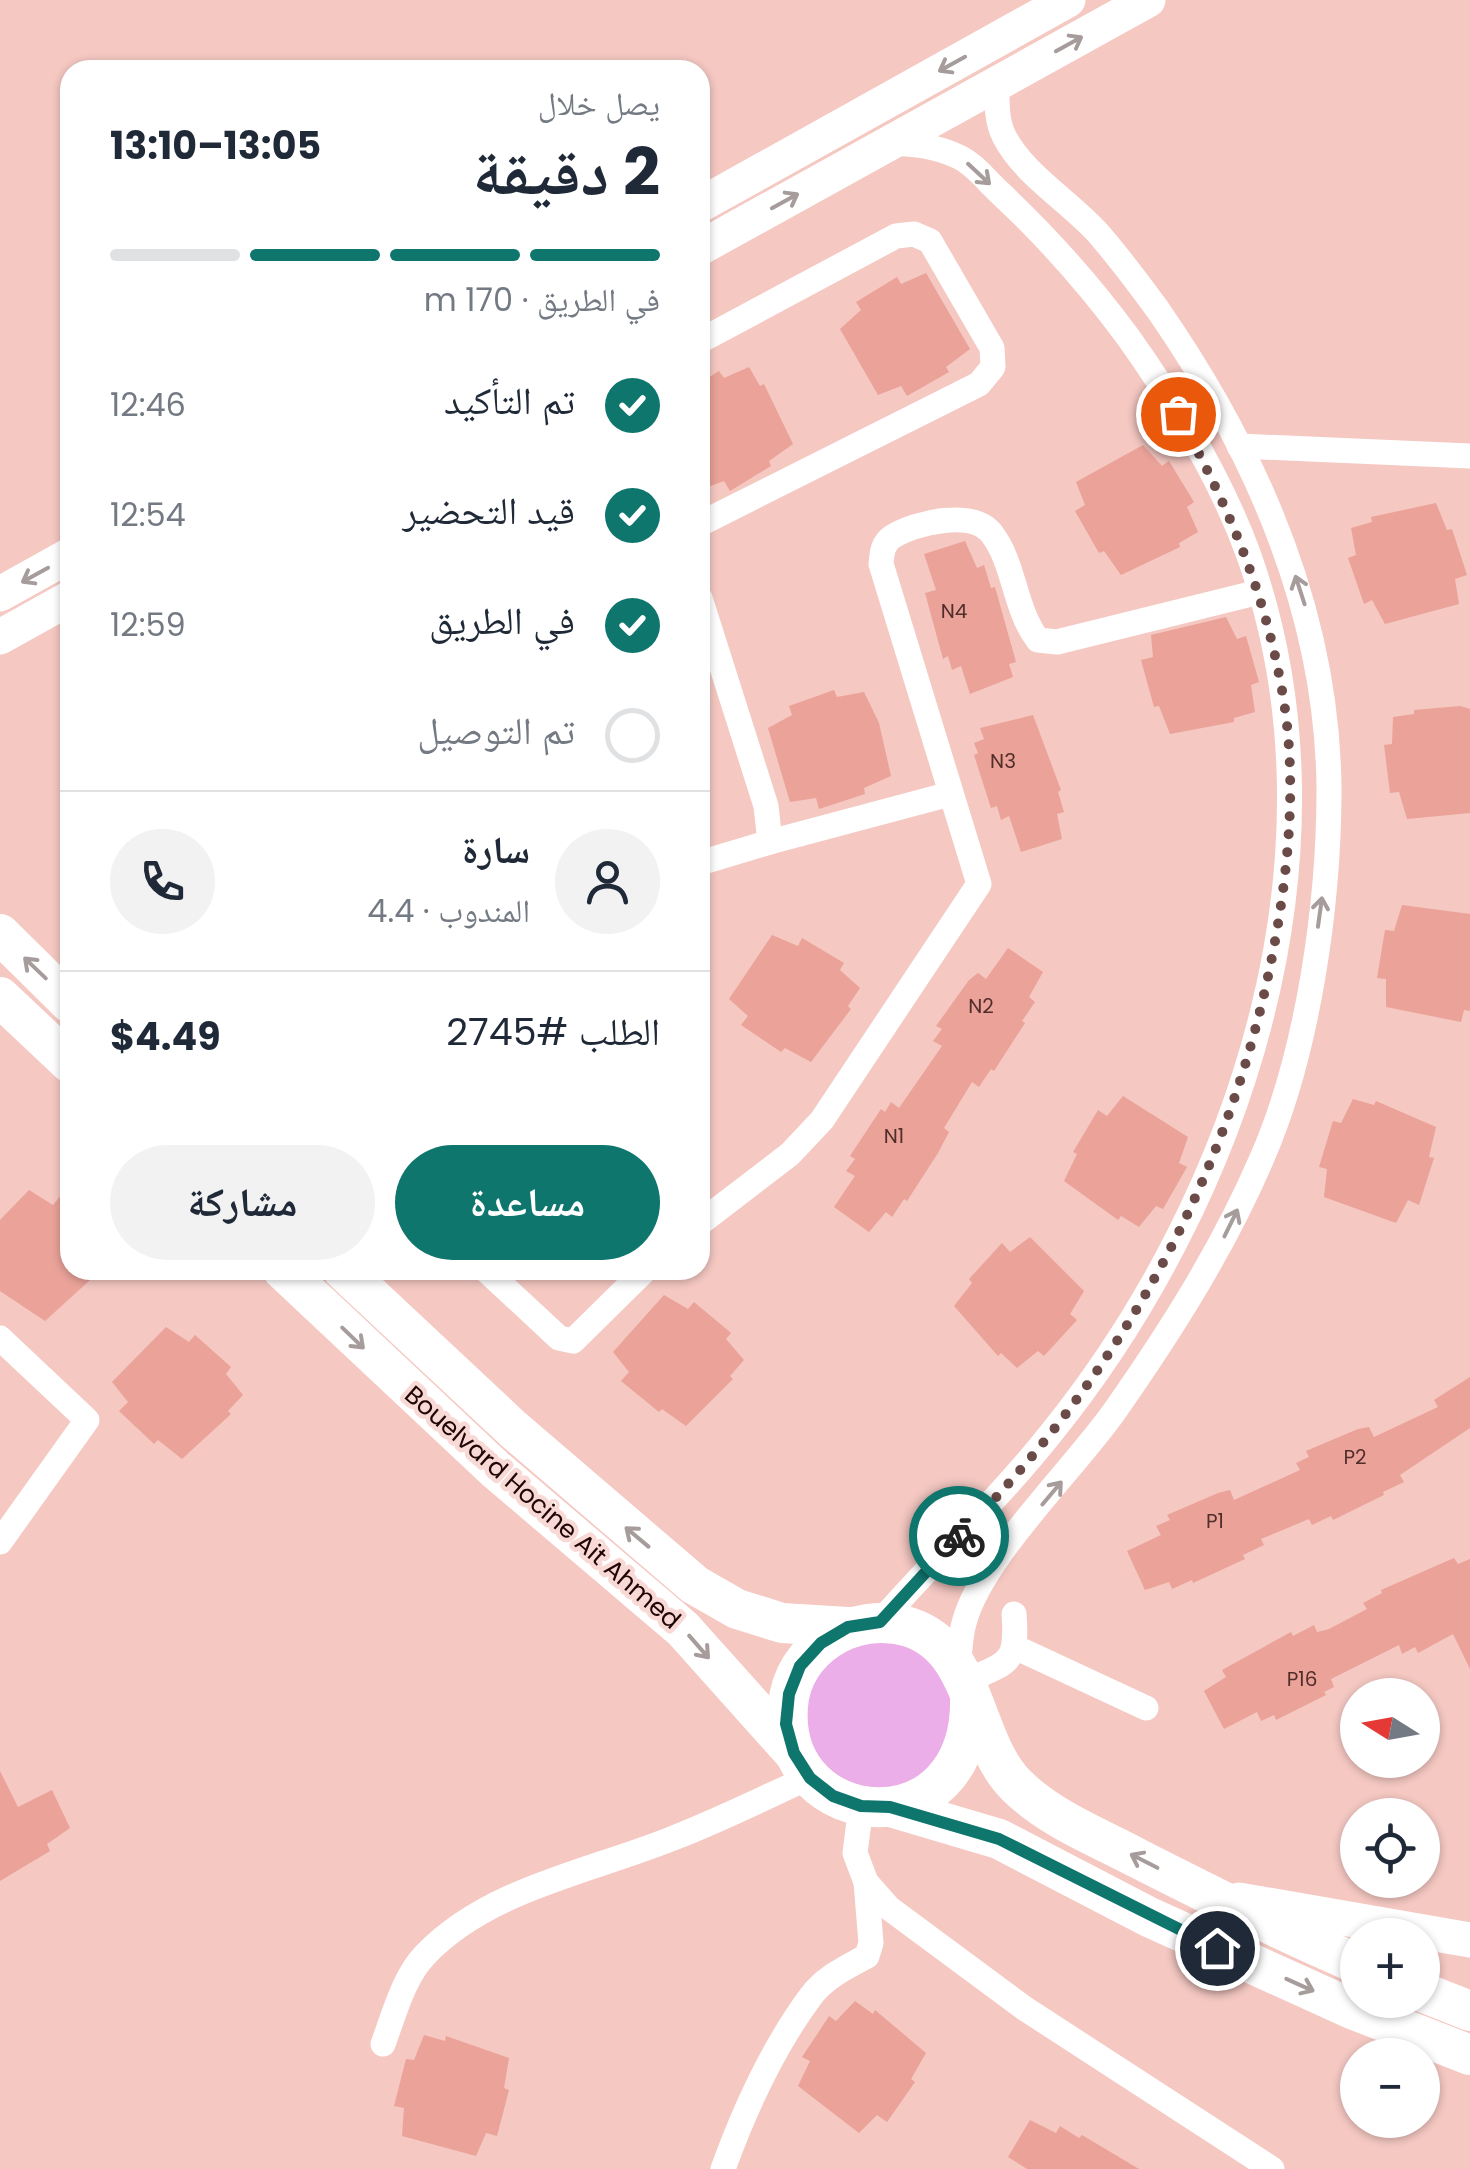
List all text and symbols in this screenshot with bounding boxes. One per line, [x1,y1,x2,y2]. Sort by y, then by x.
one-way arrow [1054,33,1084,53]
one-way arrow [938,55,967,75]
text: يصل خلال [538,81,660,126]
text: 13:05–13:10 [110,119,321,172]
text: 2 دقيقة [473,127,660,218]
one-way arrow [966,162,991,185]
one-way arrow [770,191,800,211]
text: في الطريق · 170 m [424,277,660,322]
pin [1136,372,1221,457]
text: تم التأكيد [444,374,575,427]
icon: check [605,378,660,433]
text: 12:46 [110,382,186,427]
icon: bag [1151,387,1206,442]
text: قيد التحضير [403,484,575,537]
icon: check [605,488,660,543]
text: 12:54 [110,492,186,537]
one-way arrow [21,565,50,585]
one-way arrow [1289,575,1307,607]
text: في الطريق [429,594,575,647]
house number: N4 [941,597,967,625]
icon: check [605,598,660,653]
text: 12:59 [110,602,186,647]
text: تم التوصيل [417,704,575,757]
house number: N3 [990,747,1016,775]
text: سارة [462,823,530,876]
button: phone [110,829,215,934]
button: person [555,829,660,934]
text: المندوب · 4.4 [367,888,530,933]
one-way arrow [1311,897,1329,929]
one-way arrow [23,957,48,981]
house number: N2 [968,992,994,1020]
text: الطلب #2745 [446,1005,660,1058]
text: $4.49 [110,1010,221,1063]
house number: N1 [884,1122,904,1150]
button: مشاركة [110,1145,375,1260]
button: مساعدة [395,1145,660,1260]
one-way arrow [1222,1208,1241,1238]
one-way arrow [340,1326,364,1350]
street label: Bouelvard Hocine Ait Ahmed [397,1378,688,1637]
house number: P2 [1343,1443,1367,1471]
one-way arrow [1040,1481,1063,1506]
courier [909,1486,1009,1586]
house number: P1 [1206,1507,1224,1535]
icon: bike [932,1509,987,1564]
one-way arrow [624,1526,650,1548]
one-way arrow [688,1634,711,1659]
house number: P16 [1287,1665,1317,1693]
north arrow [1340,1678,1440,1778]
map controls [1340,1678,1440,2138]
button: locate [1340,1798,1440,1898]
one-way arrow [1129,1851,1159,1870]
pin [1175,1906,1260,1991]
button: + [1340,1918,1440,2018]
icon: home [1190,1921,1245,1976]
one-way arrow [1284,1977,1315,1995]
button: − [1340,2038,1440,2138]

